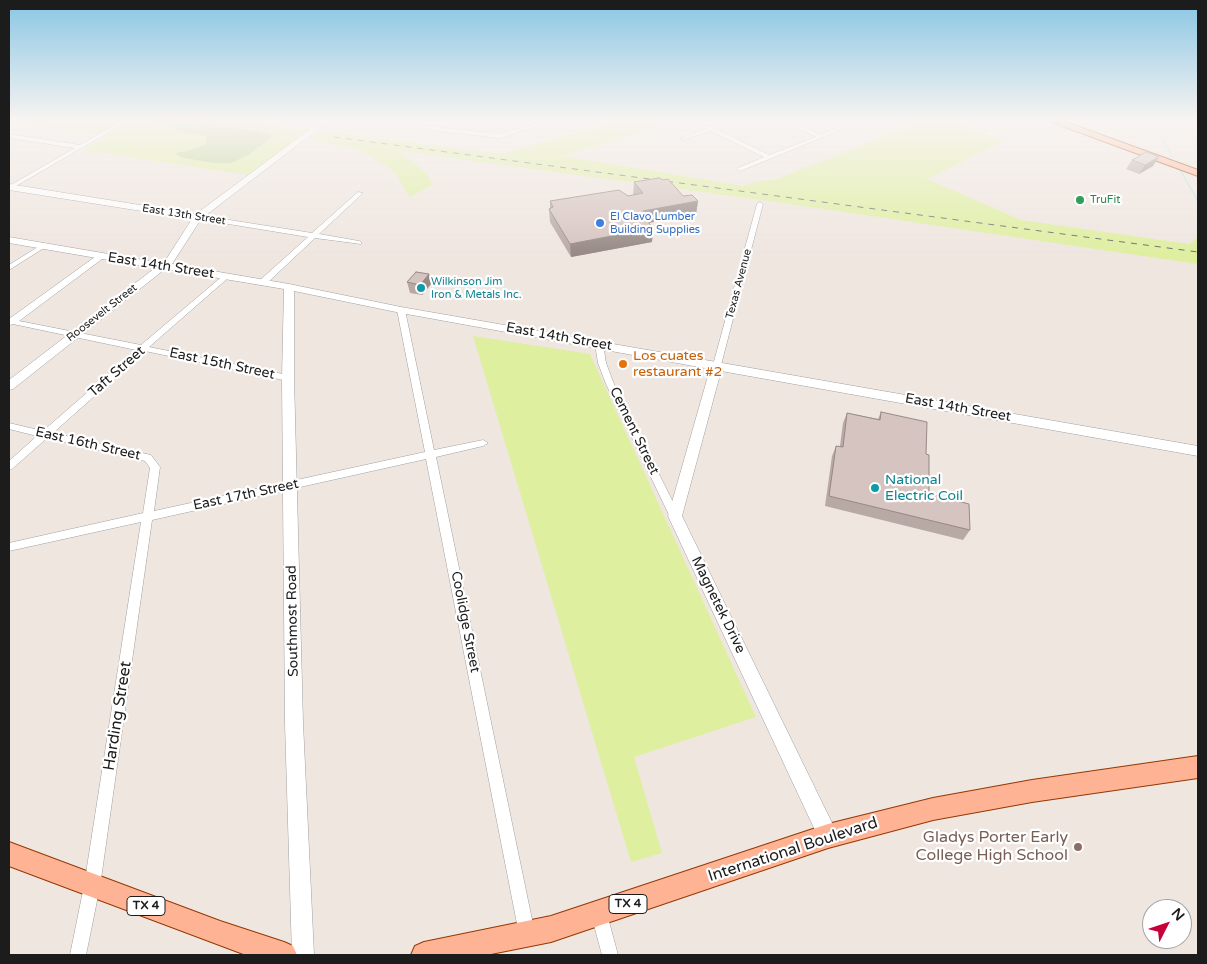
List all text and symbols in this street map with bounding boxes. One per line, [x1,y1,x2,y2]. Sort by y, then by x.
place label: TruFit [1090,193,1120,207]
marker: TruFit [1074,194,1086,206]
street label: East 13th Street [141,202,227,228]
place label: El Clavo Lumber Building Supplies [610,210,700,236]
marker: El Clavo Lumber Building Supplies [594,217,606,229]
street label: Texas Avenue [723,248,755,320]
street label: East 14th Street [107,249,215,283]
place label: Wilkinson Jim Iron & Metals Inc. [431,275,522,301]
street label: Roosevelt Street [64,281,140,345]
marker: Wilkinson Jim Iron & Metals Inc. [415,282,427,294]
street label: East 14th Street [505,319,613,355]
street label: Taft Street [85,343,149,401]
street label: East 15th Street [168,345,276,383]
place label: Los cuates restaurant #2 [633,348,722,381]
marker: Los cuates restaurant #2 [617,358,629,370]
street label: Cement Street [606,384,662,478]
street label: East 14th Street [904,390,1012,426]
street label: East 16th Street [34,424,142,464]
place label: National Electric Coil [885,472,963,504]
street label: East 17th Street [192,476,300,514]
marker: National Electric Coil [869,482,881,494]
street label: Magnetek Drive [687,554,749,656]
street label: Southmost Road [284,565,302,677]
street label: Coolidge Street [447,570,483,674]
street label: Harding Street [100,660,136,772]
street label: International Boulevard [706,813,880,887]
place label: Gladys Porter Early College High School [916,828,1068,866]
marker: Gladys Porter Early College High School [1072,841,1084,853]
road number: TX 4 [609,894,647,914]
road number: TX 4 [127,896,165,916]
north arrow [1142,899,1192,949]
text: N [1168,905,1188,924]

